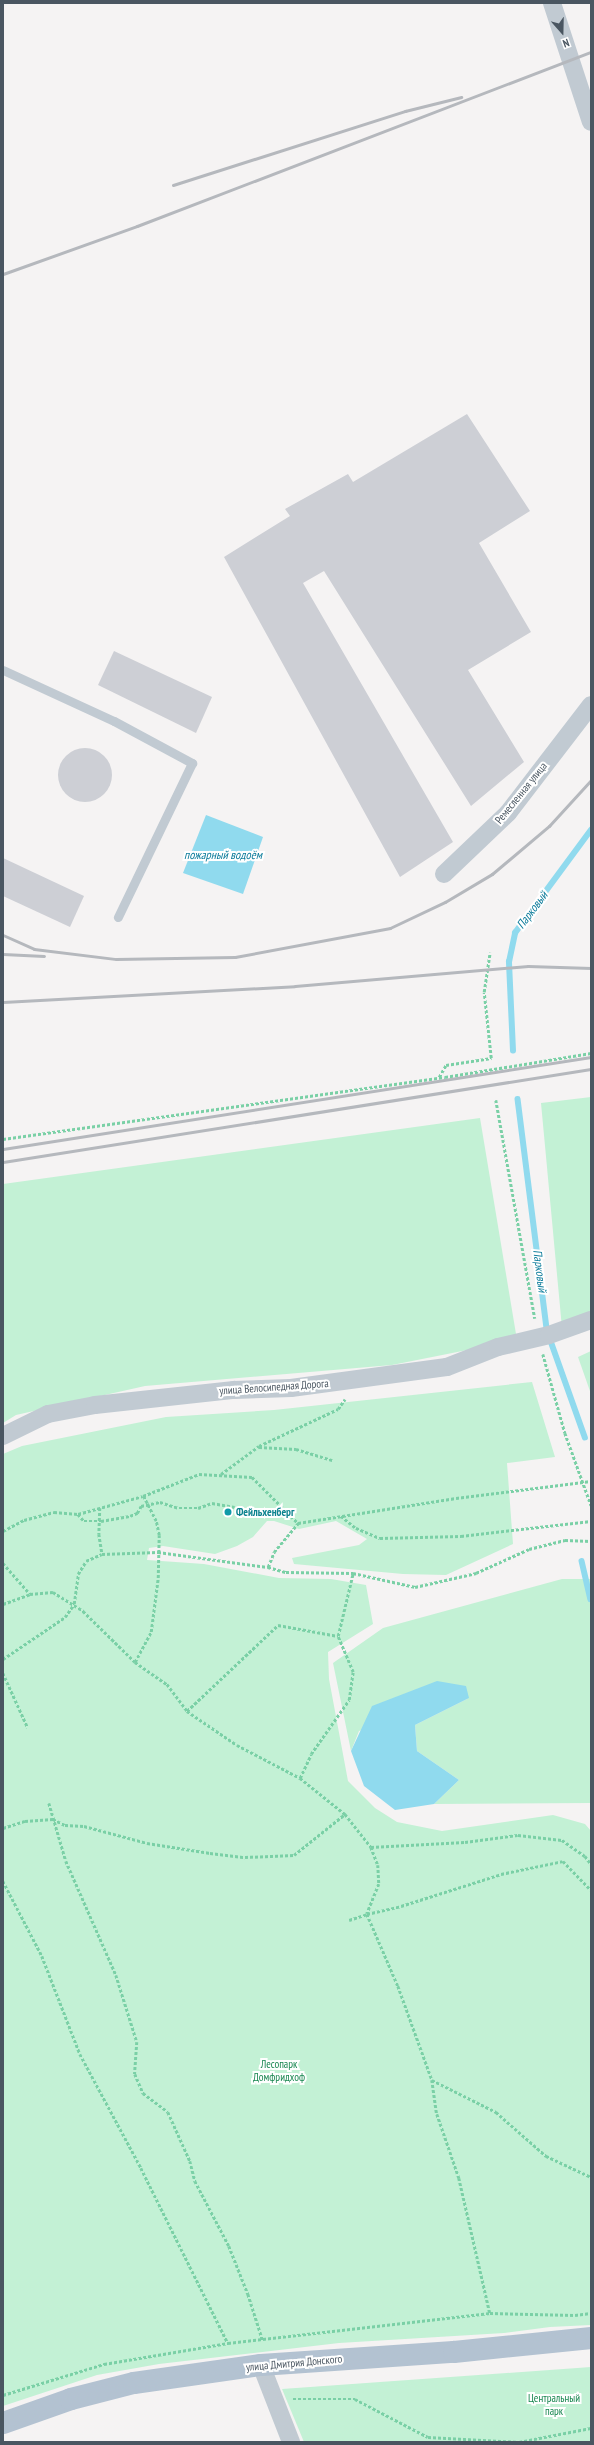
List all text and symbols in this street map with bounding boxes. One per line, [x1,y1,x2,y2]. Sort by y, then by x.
north arrow [542,12,582,52]
text: N [561,36,571,51]
street label: Ремесленная улица [492,760,550,826]
water label: пожарный водоём [184,848,262,862]
water label: Парковый [513,889,551,931]
water label: Парковый [530,1249,550,1293]
street label: улица Велосипедная Дорога [219,1377,329,1397]
place label: Фейльхенберг [236,1505,294,1519]
marker: Фейльхенберг [223,1507,233,1517]
park label: Лесопарк Домфридхоф [253,2058,305,2084]
street label: улица Дмитрия Донского [245,2352,343,2374]
park label: Центральный парк [528,2392,580,2418]

